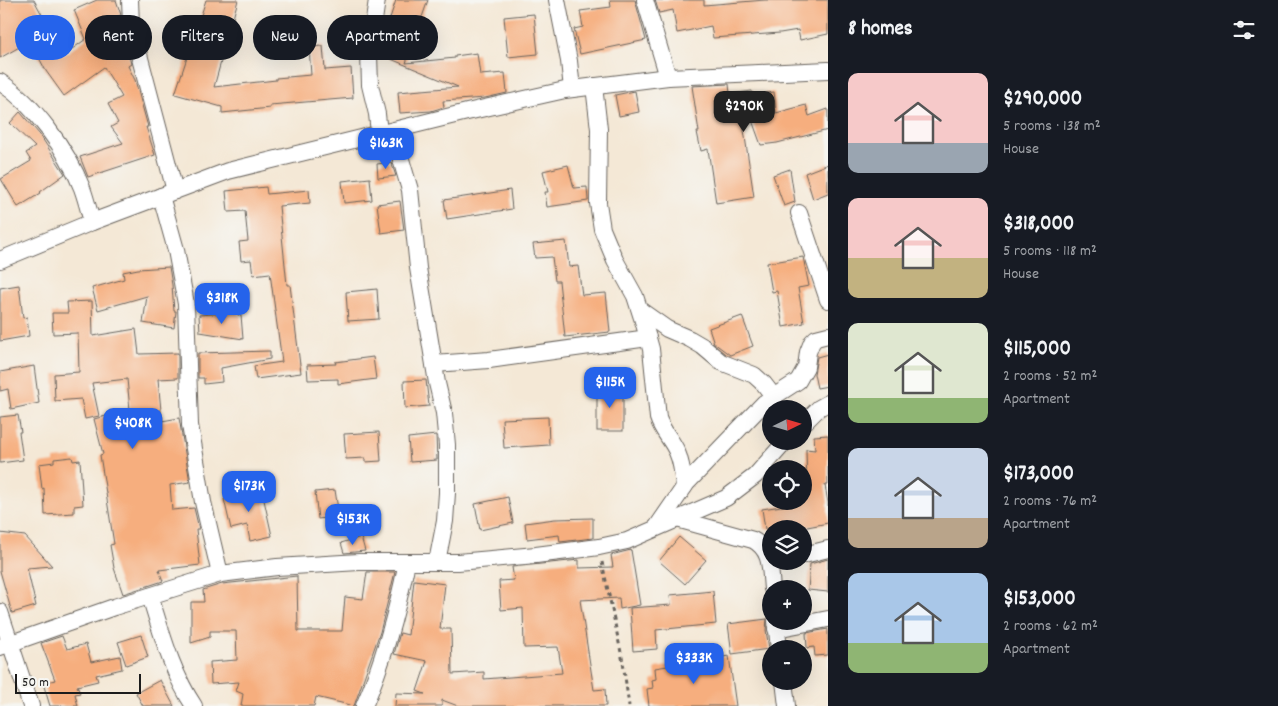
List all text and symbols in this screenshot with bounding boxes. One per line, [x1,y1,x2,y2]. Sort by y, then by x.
chip: Buy [15,15,75,60]
chip: Rent [85,15,152,60]
chip: Filters [162,15,243,60]
chip: New [253,15,317,60]
chip: Apartment [327,15,438,60]
text: 8 homes [848,15,913,45]
icon: filters [1230,16,1258,44]
text: $290,000 [1003,85,1082,115]
pin: $290K [709,90,779,133]
icon: home [888,93,948,153]
text: $290K [725,95,763,118]
text: 5 rooms · 138 m² [1003,115,1100,138]
pin: $163K [351,128,421,170]
text: $163K [369,132,403,155]
text: House [1003,138,1039,161]
text: $318,000 [1003,210,1074,240]
icon: home [888,218,948,278]
text: 5 rooms · 118 m² [1003,240,1097,263]
text: House [1003,263,1039,286]
pin: $318K [187,282,257,325]
text: $318K [206,287,238,310]
text: $115,000 [1003,335,1071,365]
icon: home [888,343,948,403]
text: 2 rooms · 52 m² [1003,365,1097,388]
pin: $115K [575,366,645,409]
text: $115K [595,371,625,394]
text: Apartment [1003,388,1070,411]
north arrow [762,400,812,450]
map controls [762,400,812,690]
pin: $408K [98,408,168,450]
text: $408K [114,412,152,435]
button: locate [762,460,812,510]
text: $173,000 [1003,460,1074,490]
icon: home [888,468,948,528]
pin: $173K [214,470,284,513]
text: $173K [233,475,265,498]
text: 2 rooms · 76 m² [1003,490,1097,513]
pin: $153K [318,504,388,546]
text: $153K [336,508,370,531]
text: Apartment [1003,513,1070,536]
button: layers [762,520,812,570]
button: + [762,580,812,630]
text: $153,000 [1003,585,1076,615]
icon: home [888,593,948,653]
text: 2 rooms · 62 m² [1003,615,1098,638]
text: Apartment [1003,638,1070,661]
button: − [762,640,812,690]
pin: $333K [659,642,729,685]
text: $333K [676,647,712,670]
scale bar [15,671,141,694]
text: 50 m [22,673,49,693]

